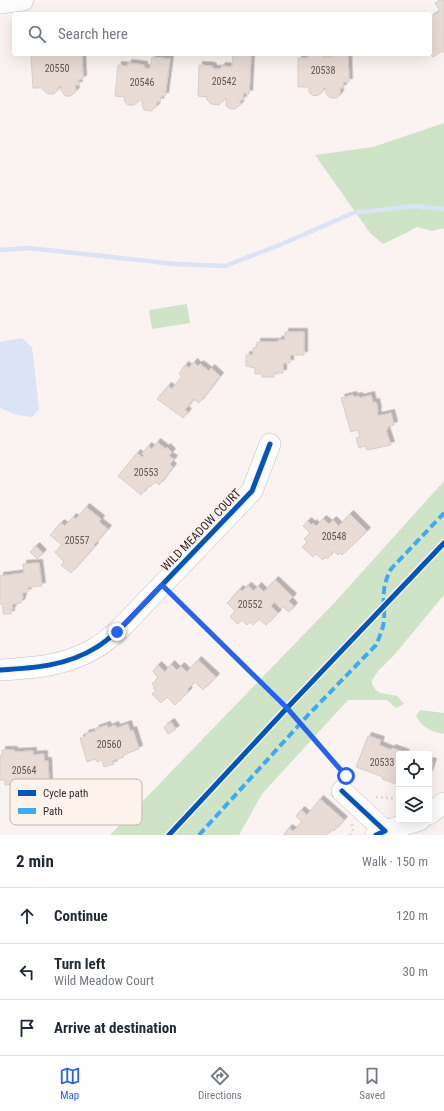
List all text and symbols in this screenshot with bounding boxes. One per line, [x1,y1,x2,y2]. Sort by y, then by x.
search box [12,12,432,56]
icon: search [26,23,48,45]
text: Search here [58,25,128,43]
house number: 20550 [45,63,69,74]
house number: 20538 [311,65,335,76]
house number: 20542 [212,76,236,87]
house number: 20546 [130,77,154,88]
house number: 20553 [134,467,158,478]
street label: WILD MEADOW COURT [158,486,244,574]
house number: 20548 [322,531,346,542]
house number: 20557 [65,535,89,546]
house number: 20552 [238,599,262,610]
route end [108,623,126,641]
house number: 20560 [97,739,121,750]
map controls [396,751,432,823]
button: locate [396,751,432,787]
house number: 20533 [370,757,394,768]
house number: 20564 [12,765,36,776]
route start [337,767,355,785]
legend [10,779,142,825]
text: Cycle path [43,787,88,800]
button: layers [396,787,432,823]
text: Path [43,805,63,818]
text: 2 min [16,851,54,871]
text: Walk · 150 m [362,854,428,869]
icon: ahead [16,905,38,927]
text: Continue [54,907,108,925]
text: 120 m [396,908,428,923]
text: Turn left [54,955,105,973]
icon: left [16,961,38,983]
text: 30 m [402,964,428,979]
text: Wild Meadow Court [54,973,154,988]
icon: arrive [16,1017,38,1039]
text: Arrive at destination [54,1019,177,1037]
tab: Map [59,1065,81,1102]
tab: Directions [198,1065,242,1102]
tab: Saved [359,1065,385,1102]

